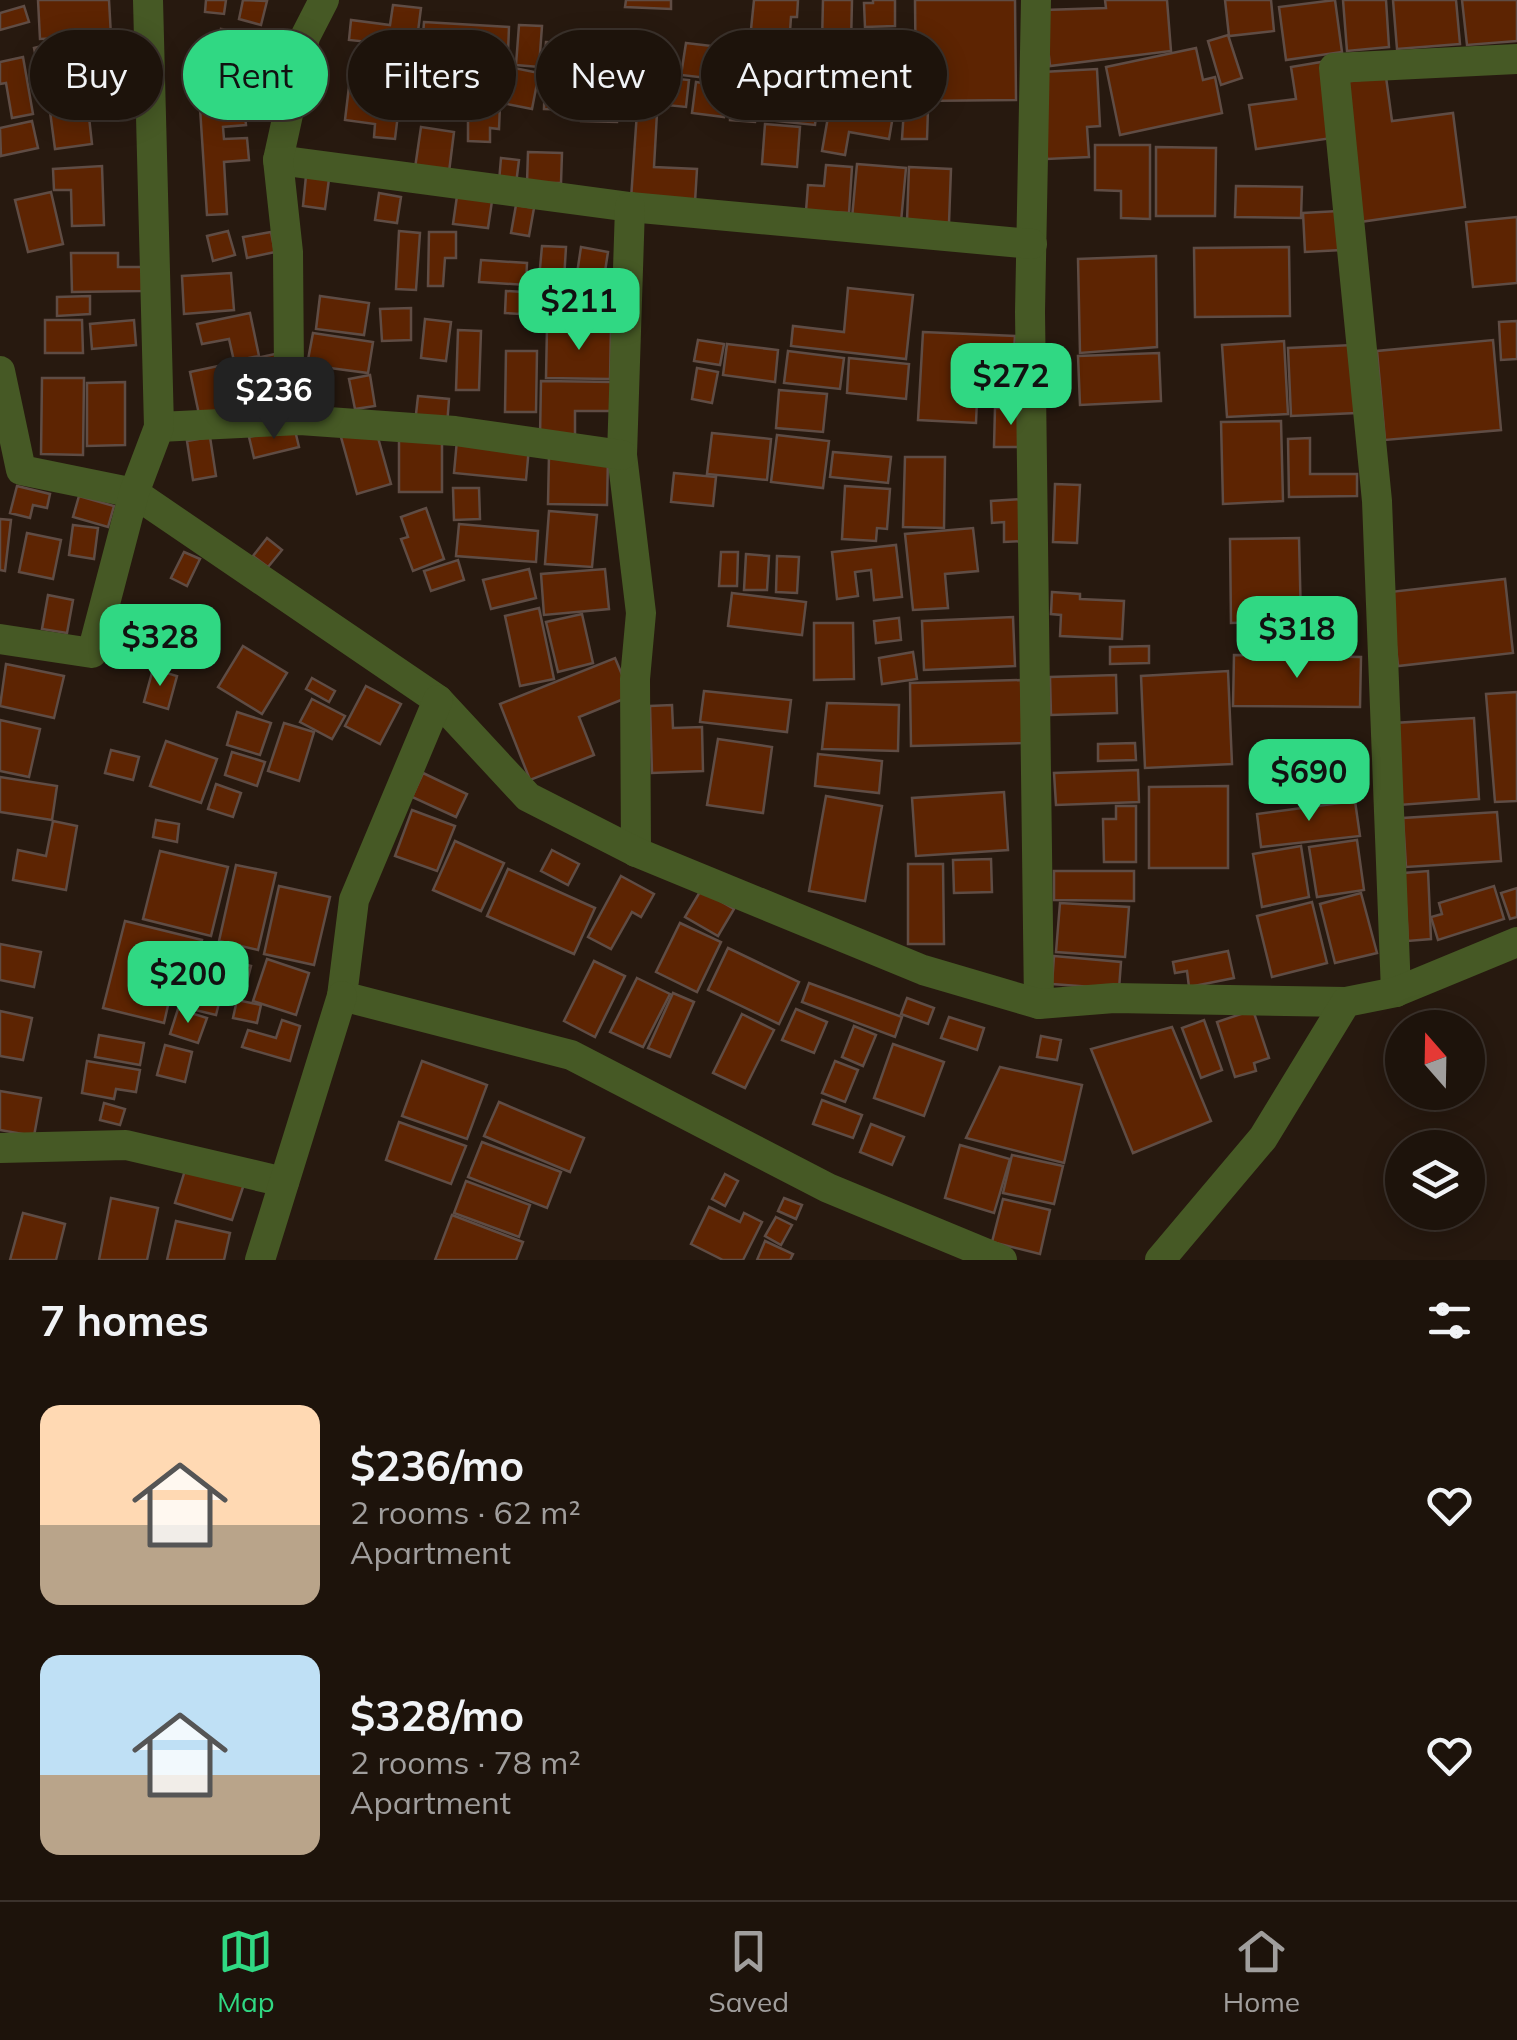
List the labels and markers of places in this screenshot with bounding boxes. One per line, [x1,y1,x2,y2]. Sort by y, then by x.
pin: $211 [520,268,638,353]
pin: $272 [952,343,1070,428]
pin: $236 [215,357,333,442]
pin: $318 [1238,596,1356,681]
pin: $328 [101,604,219,689]
pin: $690 [1250,739,1368,824]
pin: $200 [129,941,247,1026]

